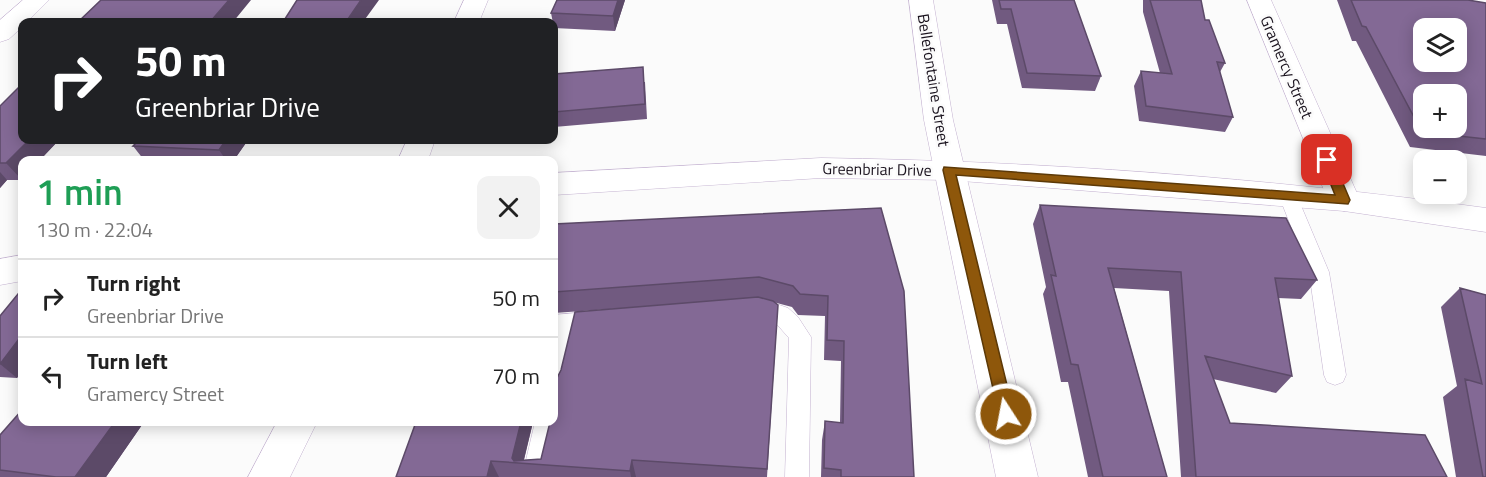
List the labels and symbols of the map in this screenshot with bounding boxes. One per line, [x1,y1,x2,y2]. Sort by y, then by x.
street label: Bellefontaine Street [912,12,956,148]
street label: Gramercy Street [1255,12,1320,123]
pin [1301,134,1352,185]
street label: Greenbriar Drive [822,156,932,182]
position arrow [974,382,1038,446]

